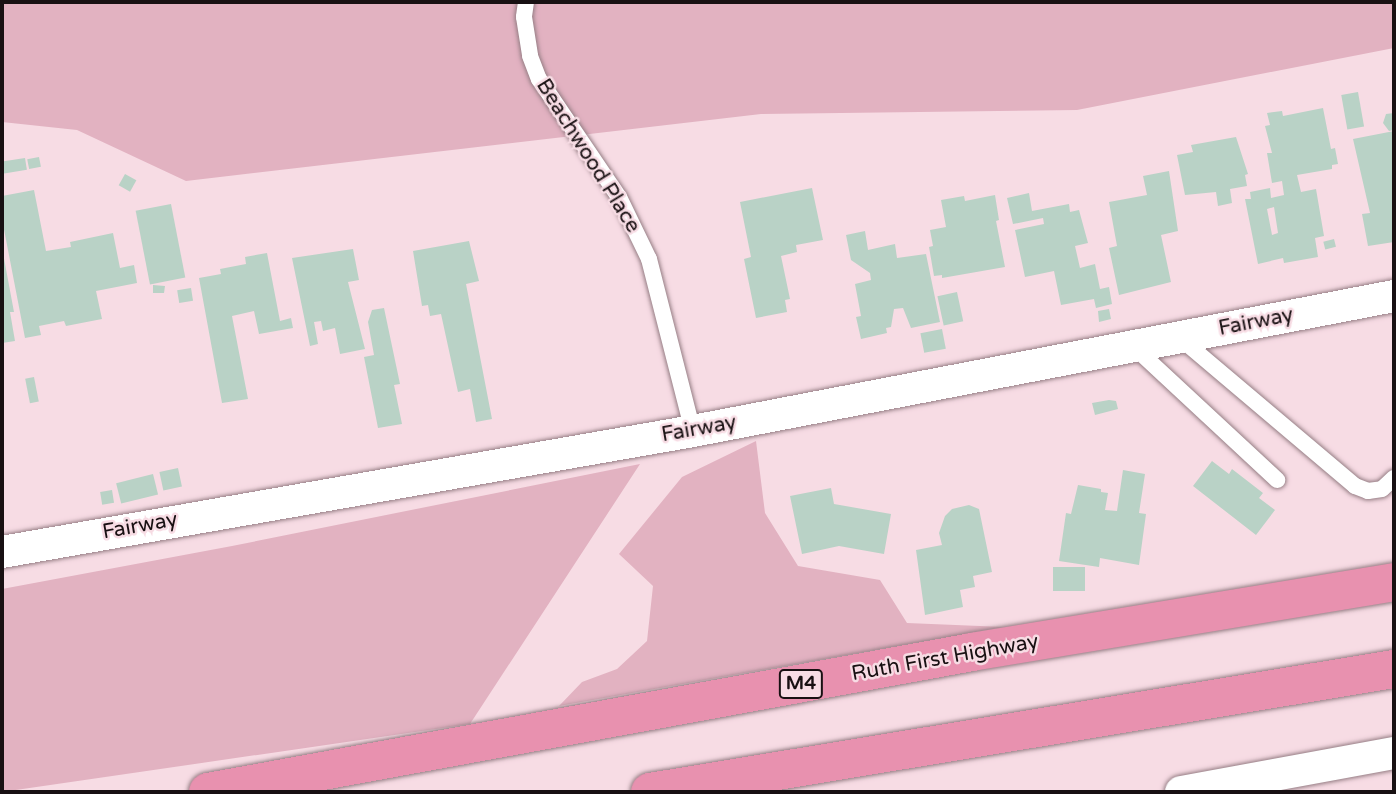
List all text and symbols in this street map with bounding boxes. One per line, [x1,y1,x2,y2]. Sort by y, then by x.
street label: Beachwood Place [531,74,645,238]
street label: Fairway [1216,302,1296,342]
street label: Fairway [660,410,738,448]
street label: Fairway [101,507,179,545]
street label: Ruth First Highway [850,629,1040,687]
road number: M4 [778,668,824,699]

